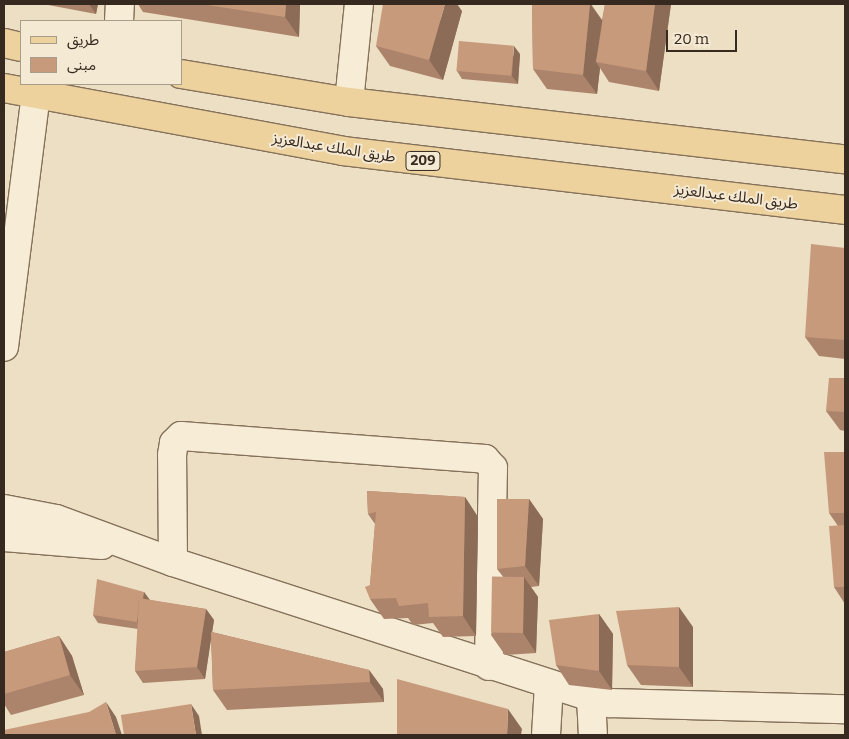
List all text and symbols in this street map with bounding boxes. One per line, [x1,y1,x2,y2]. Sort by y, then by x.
legend [20,20,182,85]
scale bar [669,20,740,52]
text: 20 m [674,30,709,48]
text: طريق [67,31,99,49]
text: مبنى [67,56,96,74]
street label: طريق الملك عبدالعزيز [271,129,397,167]
road number: 209 [404,150,442,172]
street label: طريق الملك عبدالعزيز [673,180,799,214]

